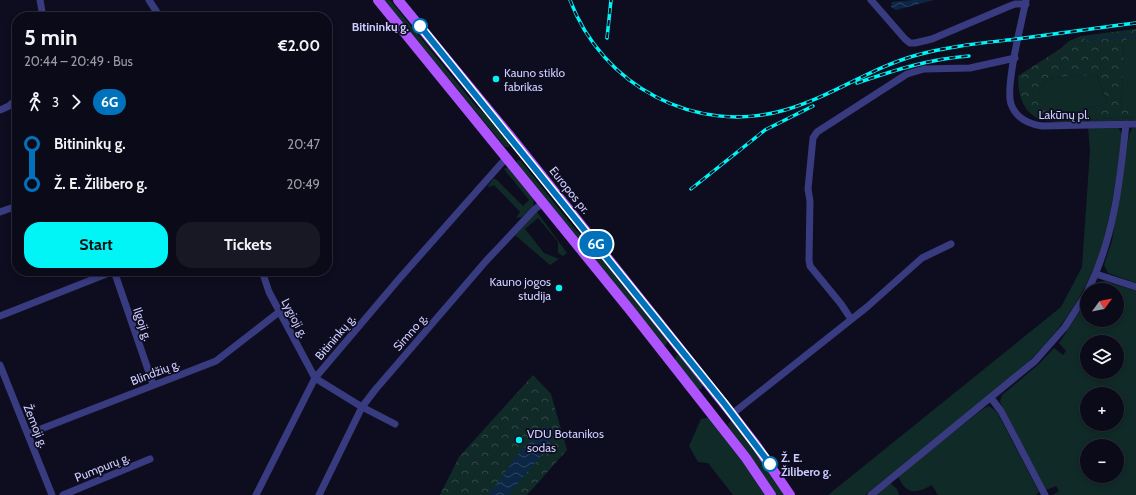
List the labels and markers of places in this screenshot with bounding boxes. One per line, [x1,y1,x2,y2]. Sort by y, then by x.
marker: Bitininkų g. [412,18,428,34]
place label: Bitininkų g. [352,19,409,34]
place label: Kauno stiklo fabrikas [504,65,566,94]
marker: Kauno stiklo fabrikas [491,74,501,84]
place label: Kauno jogos studija [489,274,551,303]
marker: Kauno jogos studija [554,283,564,293]
place label: VDU Botanikos sodas [527,426,604,455]
marker: VDU Botanikos sodas [514,435,524,445]
place label: Ž. E. Žilibero g. [781,450,832,479]
marker: Ž. E. Žilibero g. [762,456,778,472]

